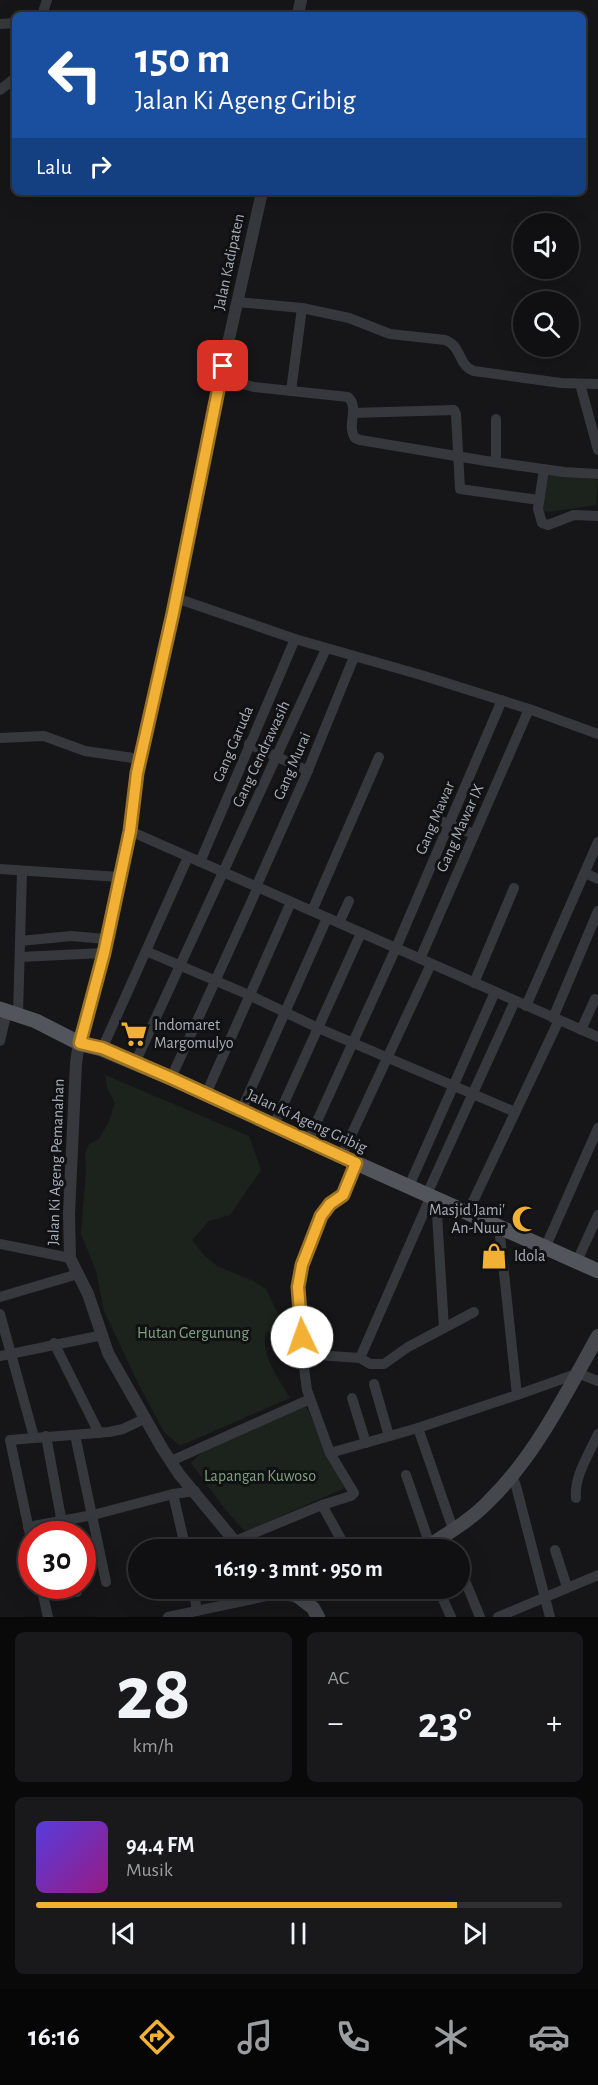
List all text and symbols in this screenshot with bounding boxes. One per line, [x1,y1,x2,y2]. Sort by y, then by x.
icon: left [36,36,114,114]
text: 150 m [135,38,230,80]
text: Jalan Ki Ageng Gribig [135,87,356,114]
icon: right [84,150,117,183]
text: Lalu [36,156,72,178]
street label: Jalan Kadipaten [211,212,247,312]
map controls [513,213,579,357]
button: sound [513,213,579,279]
button: search [513,291,579,357]
pin [197,340,248,391]
icon: arrive [206,349,239,382]
street label: Gang Cendrawasih [229,698,293,810]
street label: Gang Garuda [210,704,256,784]
street label: Gang Murai [271,730,313,802]
street label: Gang Mawar [412,778,458,857]
street label: Gang Mawar IX [433,781,487,874]
place label: Indomaret Margomulyo [154,1017,234,1052]
supermarket icon: Indomaret Margomulyo [119,1019,149,1049]
street label: Jalan Ki Ageng Pemanahan [45,1078,67,1246]
street label: Jalan Ki Ageng Gribig [244,1086,370,1156]
place label: Masjid Jami' An-Nuur [429,1202,506,1236]
mosque icon: Masjid Jami' An-Nuur [510,1204,540,1234]
shop icon: Idola [479,1241,509,1271]
place label: Idola [514,1248,545,1264]
position arrow [270,1305,334,1369]
park label: Hutan Gergunung [137,1325,249,1341]
park label: Lapangan Kuwoso [204,1468,316,1484]
speed limit sign: 30 [18,1521,96,1599]
text: 16:19 · 3 mnt · 950 m [215,1558,383,1580]
text: 28 [116,1656,191,1734]
text: AC [328,1668,349,1688]
text: 23° [418,1701,472,1746]
text: − [328,1707,343,1740]
text: + [546,1707,562,1740]
text: km/h [133,1736,174,1756]
text: 94.4 FM [126,1834,194,1856]
text: Musik [126,1860,173,1880]
icon: previous [107,1917,140,1950]
icon: pause [282,1917,315,1950]
icon: next [458,1917,491,1950]
icon: directions [136,2016,178,2058]
icon: music [234,2016,276,2058]
icon: phone [332,2016,374,2058]
icon: climate [430,2016,472,2058]
icon: car [528,2016,570,2058]
text: 16:16 [28,2023,80,2050]

